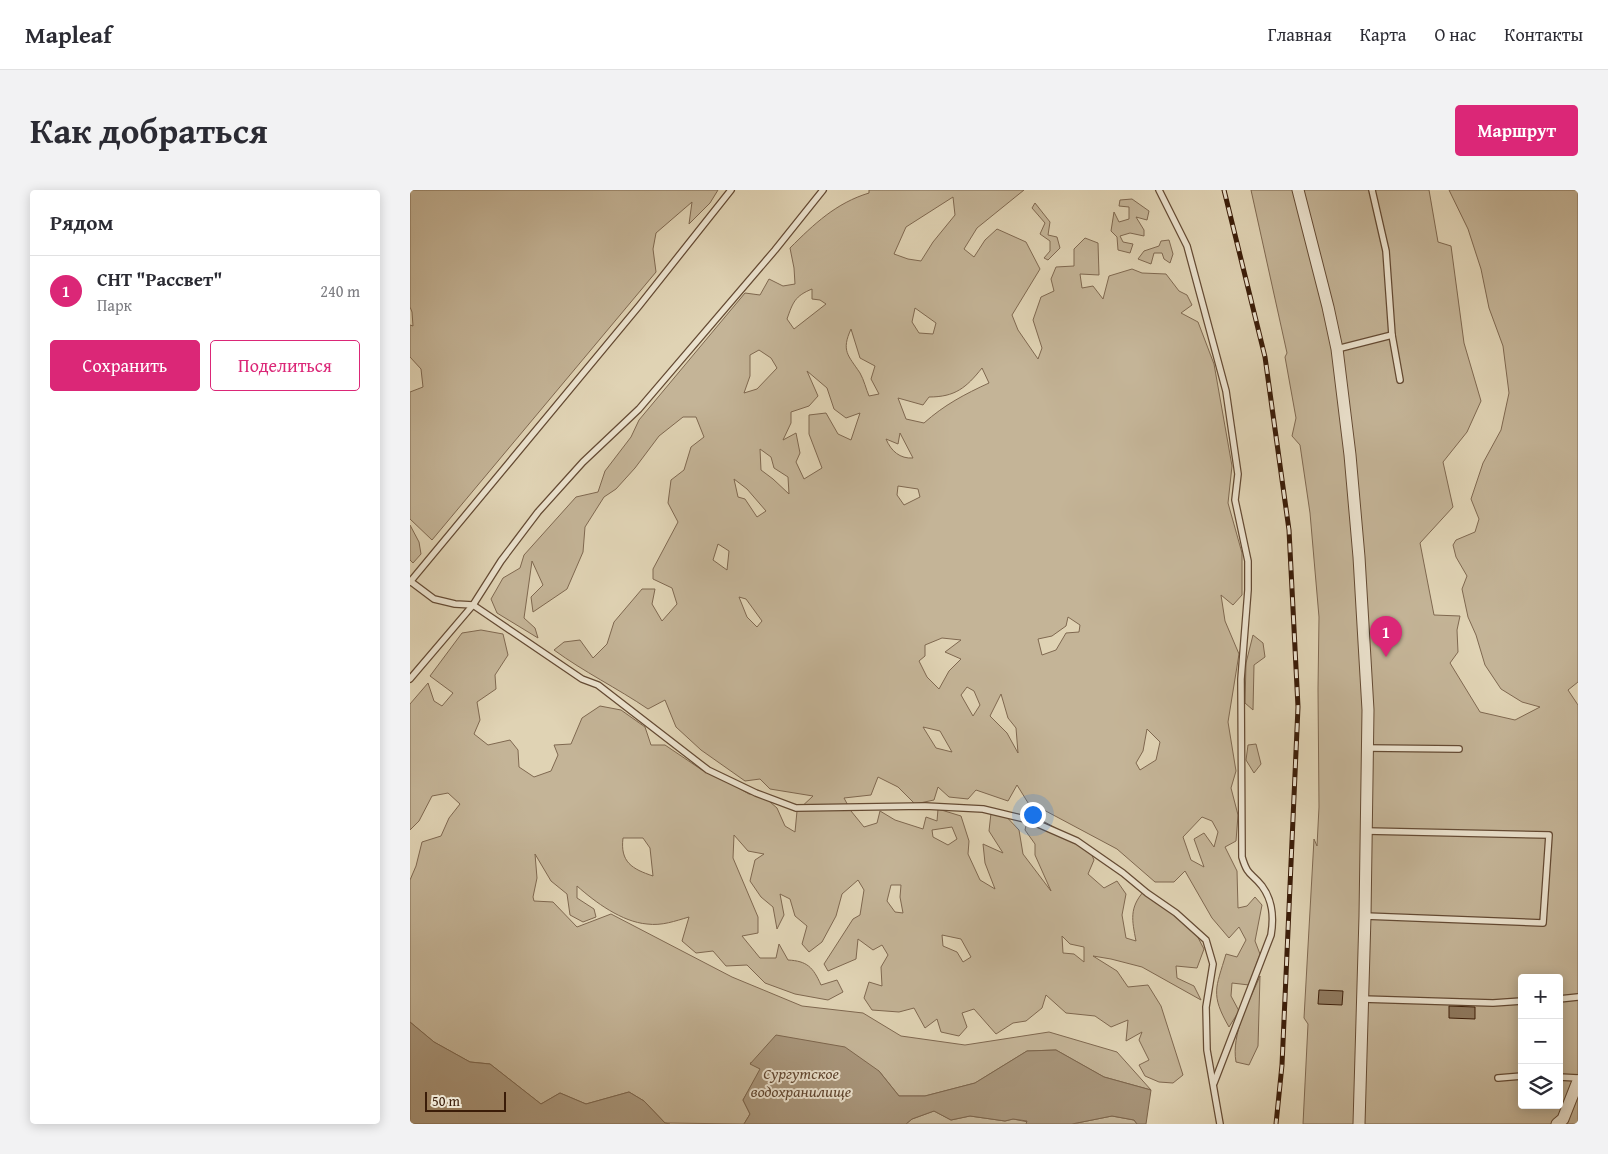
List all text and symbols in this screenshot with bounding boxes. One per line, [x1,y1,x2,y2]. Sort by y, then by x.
text: Mapleaf [25,17,112,52]
text: Главная [1268,21,1332,48]
text: Карта [1360,21,1406,48]
text: О нас [1434,21,1476,48]
text: Контакты [1504,21,1583,48]
text: Как добраться [30,105,268,156]
button: Маршрут [1455,105,1578,156]
text: Рядом [50,207,113,238]
text: СНТ "Рассвет" [97,265,222,293]
text: 1 [62,279,70,303]
text: 240 m [320,279,360,303]
text: Парк [97,293,132,317]
button: Сохранить [50,340,200,391]
button: Поделиться [210,340,360,391]
pin: 1 [1370,616,1402,657]
your location [1020,802,1046,828]
map controls [1518,974,1563,1109]
button: + [1518,974,1563,1019]
button: − [1518,1019,1563,1064]
water label: Сургутское водохранилище [751,1061,852,1103]
button: layers [1518,1064,1563,1109]
scale bar [425,1089,506,1112]
text: 50 m [432,1091,460,1111]

